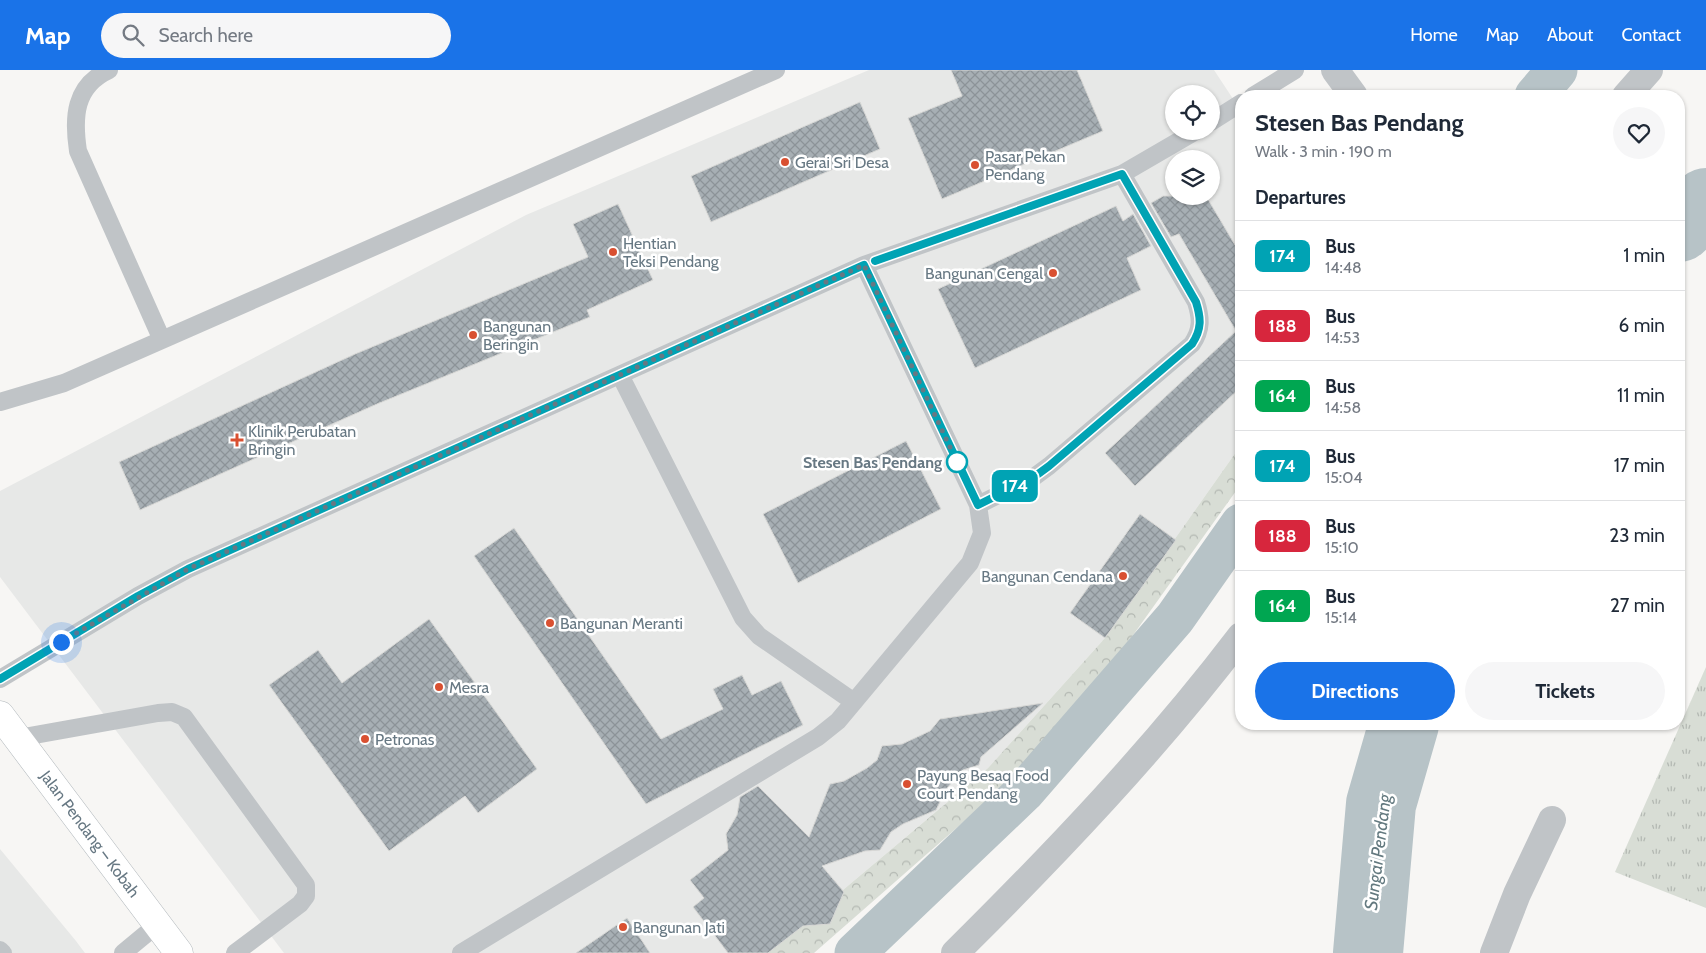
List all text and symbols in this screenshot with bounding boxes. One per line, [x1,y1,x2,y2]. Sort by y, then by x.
search box [101,13,451,58]
text: Map [25,21,71,50]
icon: search [119,21,147,49]
text: Search here [159,24,253,47]
text: Home [1410,24,1458,46]
text: Map [1486,24,1519,46]
text: About [1547,24,1593,46]
text: Contact [1621,24,1681,46]
map controls [1165,85,1220,205]
button: locate [1165,85,1220,140]
button: heart [1613,107,1665,159]
text: Stesen Bas Pendang [1255,108,1464,137]
text: Walk · 3 min · 190 m [1255,142,1392,161]
place label: Pasar Pekan Pendang [985,147,1065,184]
button: layers [1165,150,1220,205]
place label: Gerai Sri Desa [795,153,889,172]
marker: Gerai Sri Desa [779,156,791,168]
marker: Pasar Pekan Pendang [969,159,981,171]
text: Departures [1255,186,1346,209]
place label: Hentian Teksi Pendang [623,234,720,271]
text: Bus [1325,235,1355,258]
text: 1 min [1623,244,1665,267]
text: 174 [1269,245,1296,267]
marker: Hentian Teksi Pendang [607,246,619,258]
text: 14:48 [1325,258,1362,277]
place label: Bangunan Cengal [925,264,1043,283]
marker: Bangunan Cengal [1047,267,1059,279]
text: Bus [1325,305,1355,328]
text: 6 min [1619,314,1665,337]
text: 188 [1268,315,1297,337]
place label: Bangunan Beringin [483,317,551,354]
text: 14:53 [1325,328,1360,347]
marker: Bangunan Beringin [467,329,479,341]
text: Bus [1325,375,1355,398]
text: 11 min [1617,384,1665,407]
text: 164 [1269,385,1296,407]
text: 14:58 [1325,398,1361,417]
place label: Klinik Perubatan Bringin [248,422,356,459]
marker: Klinik Perubatan Bringin [230,433,244,447]
text: Bus [1325,445,1355,468]
marker: Stesen Bas Pendang [946,451,968,473]
place label: Stesen Bas Pendang [803,453,942,472]
text: 17 min [1614,454,1665,477]
text: 174 [1269,455,1296,477]
text: 15:04 [1325,468,1363,487]
line badge: 174 [986,470,1044,502]
text: 174 [1002,475,1028,497]
text: Bus [1325,515,1355,538]
text: 23 min [1609,524,1665,547]
text: 188 [1268,525,1297,547]
text: 15:10 [1325,538,1359,557]
place label: Bangunan Cendana [981,567,1113,586]
marker: Bangunan Cendana [1117,570,1129,582]
text: Bus [1325,585,1355,608]
text: 27 min [1610,594,1665,617]
text: 164 [1269,595,1296,617]
text: 15:14 [1325,608,1357,627]
place label: Bangunan Meranti [560,614,683,633]
marker: Bangunan Meranti [544,617,556,629]
your location [49,630,74,655]
button: Directions [1255,662,1455,720]
button: Tickets [1465,662,1665,720]
place label: Mesra [449,678,490,697]
marker: Mesra [433,681,445,693]
place label: Petronas [375,730,435,749]
marker: Petronas [359,733,371,745]
street label: Jalan Pendang – Kobah [36,766,144,901]
place label: Payung Besaq Food Court Pendang [917,766,1049,803]
marker: Payung Besaq Food Court Pendang [901,778,913,790]
water label: Sungai Pendang [1360,792,1396,911]
place label: Bangunan Jati [633,918,725,937]
marker: Bangunan Jati [617,921,629,933]

